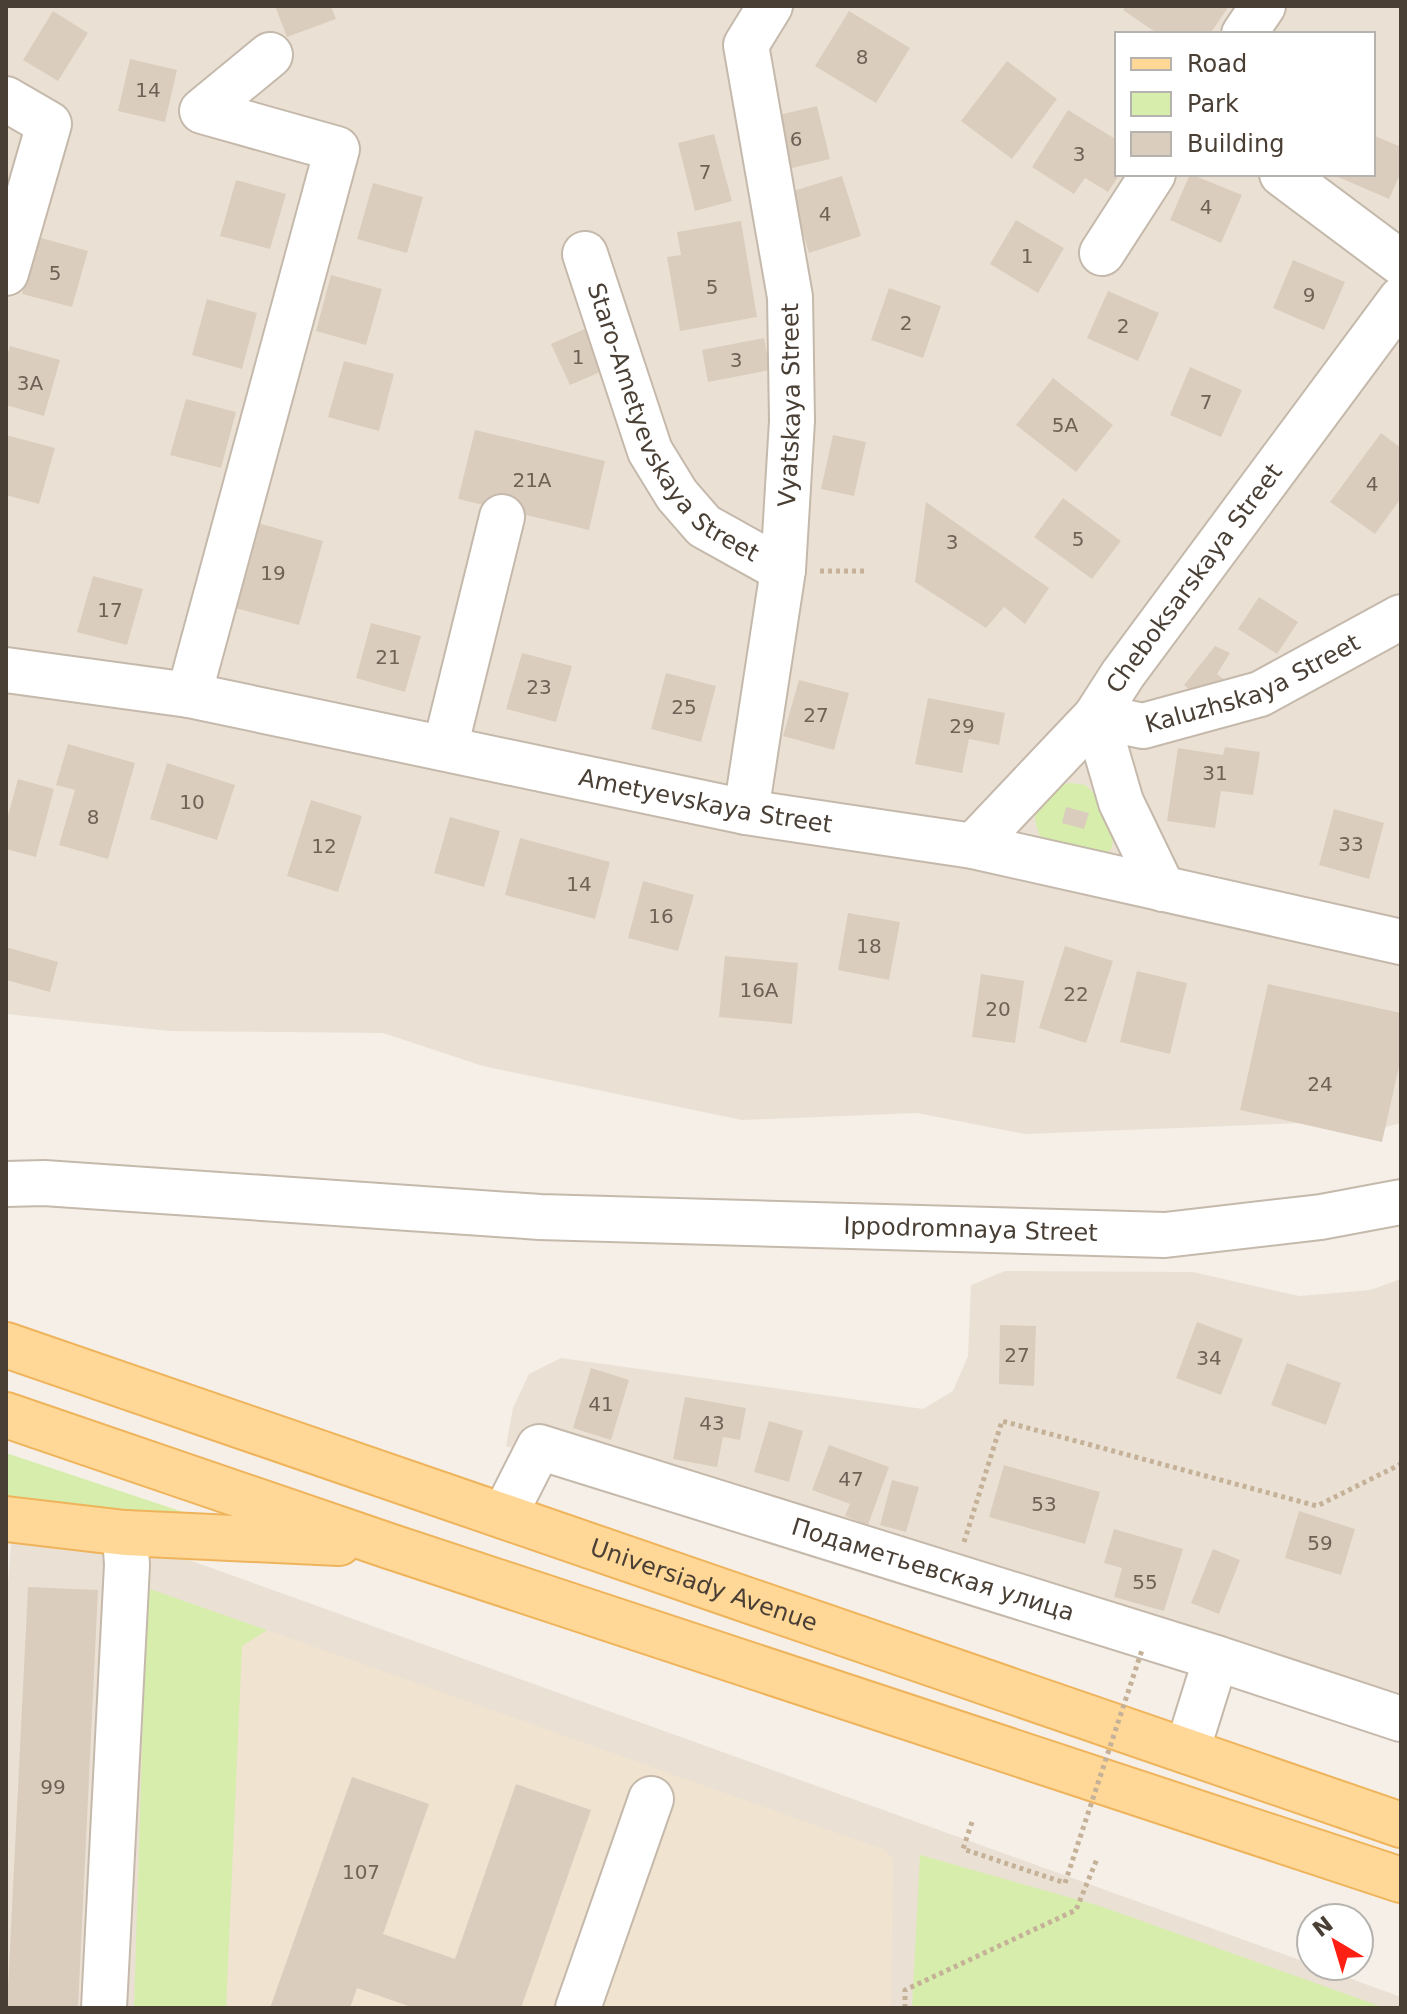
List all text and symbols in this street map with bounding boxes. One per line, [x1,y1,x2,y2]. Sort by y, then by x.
legend [1115,32,1375,176]
house number: 8 [856,45,868,69]
text: Road [1187,50,1247,78]
house number: 14 [135,78,161,102]
text: Park [1187,90,1239,118]
house number: 6 [790,127,802,151]
text: Building [1187,130,1284,158]
house number: 3 [1073,142,1085,166]
house number: 7 [699,160,711,184]
house number: 4 [1200,195,1212,219]
house number: 4 [819,202,831,226]
house number: 1 [1021,244,1033,268]
house number: 5 [49,261,61,285]
house number: 5 [706,275,718,299]
street label: Staro-Ametyevskaya Street [582,279,764,568]
house number: 9 [1303,283,1315,307]
street label: Vyatskaya Street [773,303,806,508]
house number: 2 [900,311,912,335]
house number: 2 [1117,314,1129,338]
house number: 1 [572,345,584,369]
house number: 3 [730,348,742,372]
house number: 3А [17,371,44,395]
house number: 7 [1200,390,1212,414]
house number: 5А [1052,413,1079,437]
street label: Cheboksarskaya Street [1100,458,1288,698]
house number: 21А [512,468,552,492]
house number: 4 [1366,472,1378,496]
house number: 5 [1072,527,1084,551]
house number: 3 [946,530,958,554]
house number: 19 [260,561,286,585]
house number: 17 [97,598,123,622]
street label: Kaluzhskaya Street [1142,628,1365,739]
house number: 21 [375,645,401,669]
house number: 23 [526,675,552,699]
house number: 25 [671,695,697,719]
house number: 27 [803,703,829,727]
house number: 29 [949,714,975,738]
house number: 31 [1202,761,1228,785]
street label: Ametyevskaya Street [576,763,834,839]
house number: 10 [179,790,205,814]
house number: 8 [87,805,99,829]
house number: 33 [1338,832,1364,856]
house number: 12 [311,834,337,858]
house number: 14 [566,872,592,896]
house number: 16 [648,904,674,928]
house number: 18 [856,934,882,958]
house number: 16А [739,978,779,1002]
house number: 22 [1063,982,1089,1006]
house number: 20 [985,997,1011,1021]
house number: 24 [1307,1072,1333,1096]
street label: Ippodromnaya Street [843,1212,1098,1247]
house number: 27 [1004,1343,1030,1367]
house number: 34 [1196,1346,1222,1370]
house number: 41 [588,1392,614,1416]
house number: 43 [699,1411,725,1435]
house number: 47 [838,1467,864,1491]
house number: 53 [1031,1492,1057,1516]
street label: Подаметьевская улица [788,1513,1078,1627]
house number: 59 [1307,1531,1333,1555]
street label: Universiady Avenue [587,1533,821,1637]
house number: 55 [1132,1570,1158,1594]
house number: 99 [40,1775,66,1799]
house number: 107 [342,1860,380,1884]
north arrow [1295,1902,1375,1982]
text: N [1308,1911,1338,1942]

